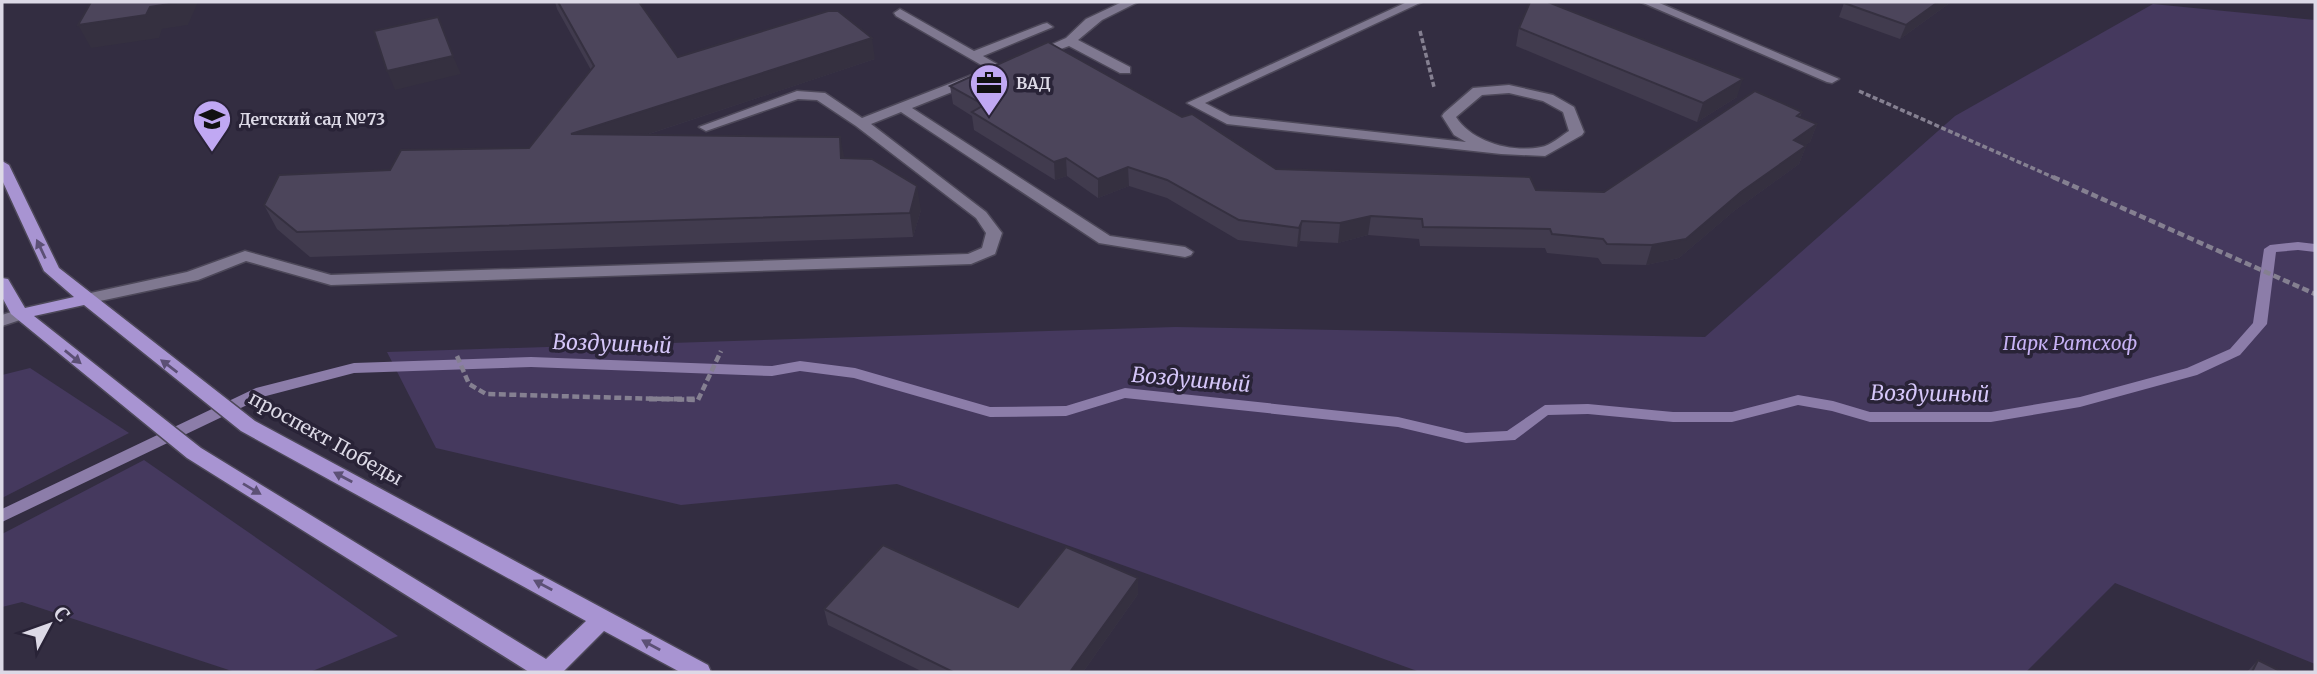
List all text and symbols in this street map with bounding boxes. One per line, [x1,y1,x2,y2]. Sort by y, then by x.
office icon: ВАД [968,62,1010,117]
place label: ВАД [1016,73,1051,93]
school or university icon: Детский сад №73 [191,98,233,153]
place label: Детский сад №73 [239,109,385,129]
one-way arrow [36,239,47,259]
water label: Воздушный [552,328,672,359]
park label: Парк Ратсхоф [2003,331,2137,355]
one-way arrow [64,350,82,365]
one-way arrow [161,358,179,373]
water label: Воздушный [1131,361,1252,398]
water label: Воздушный [1870,379,1990,408]
street label: проспект Победы [245,386,407,490]
one-way arrow [333,471,352,483]
one-way arrow [243,483,262,495]
one-way arrow [533,579,552,591]
north arrow [14,590,84,660]
text: С [49,601,75,626]
one-way arrow [641,639,661,651]

